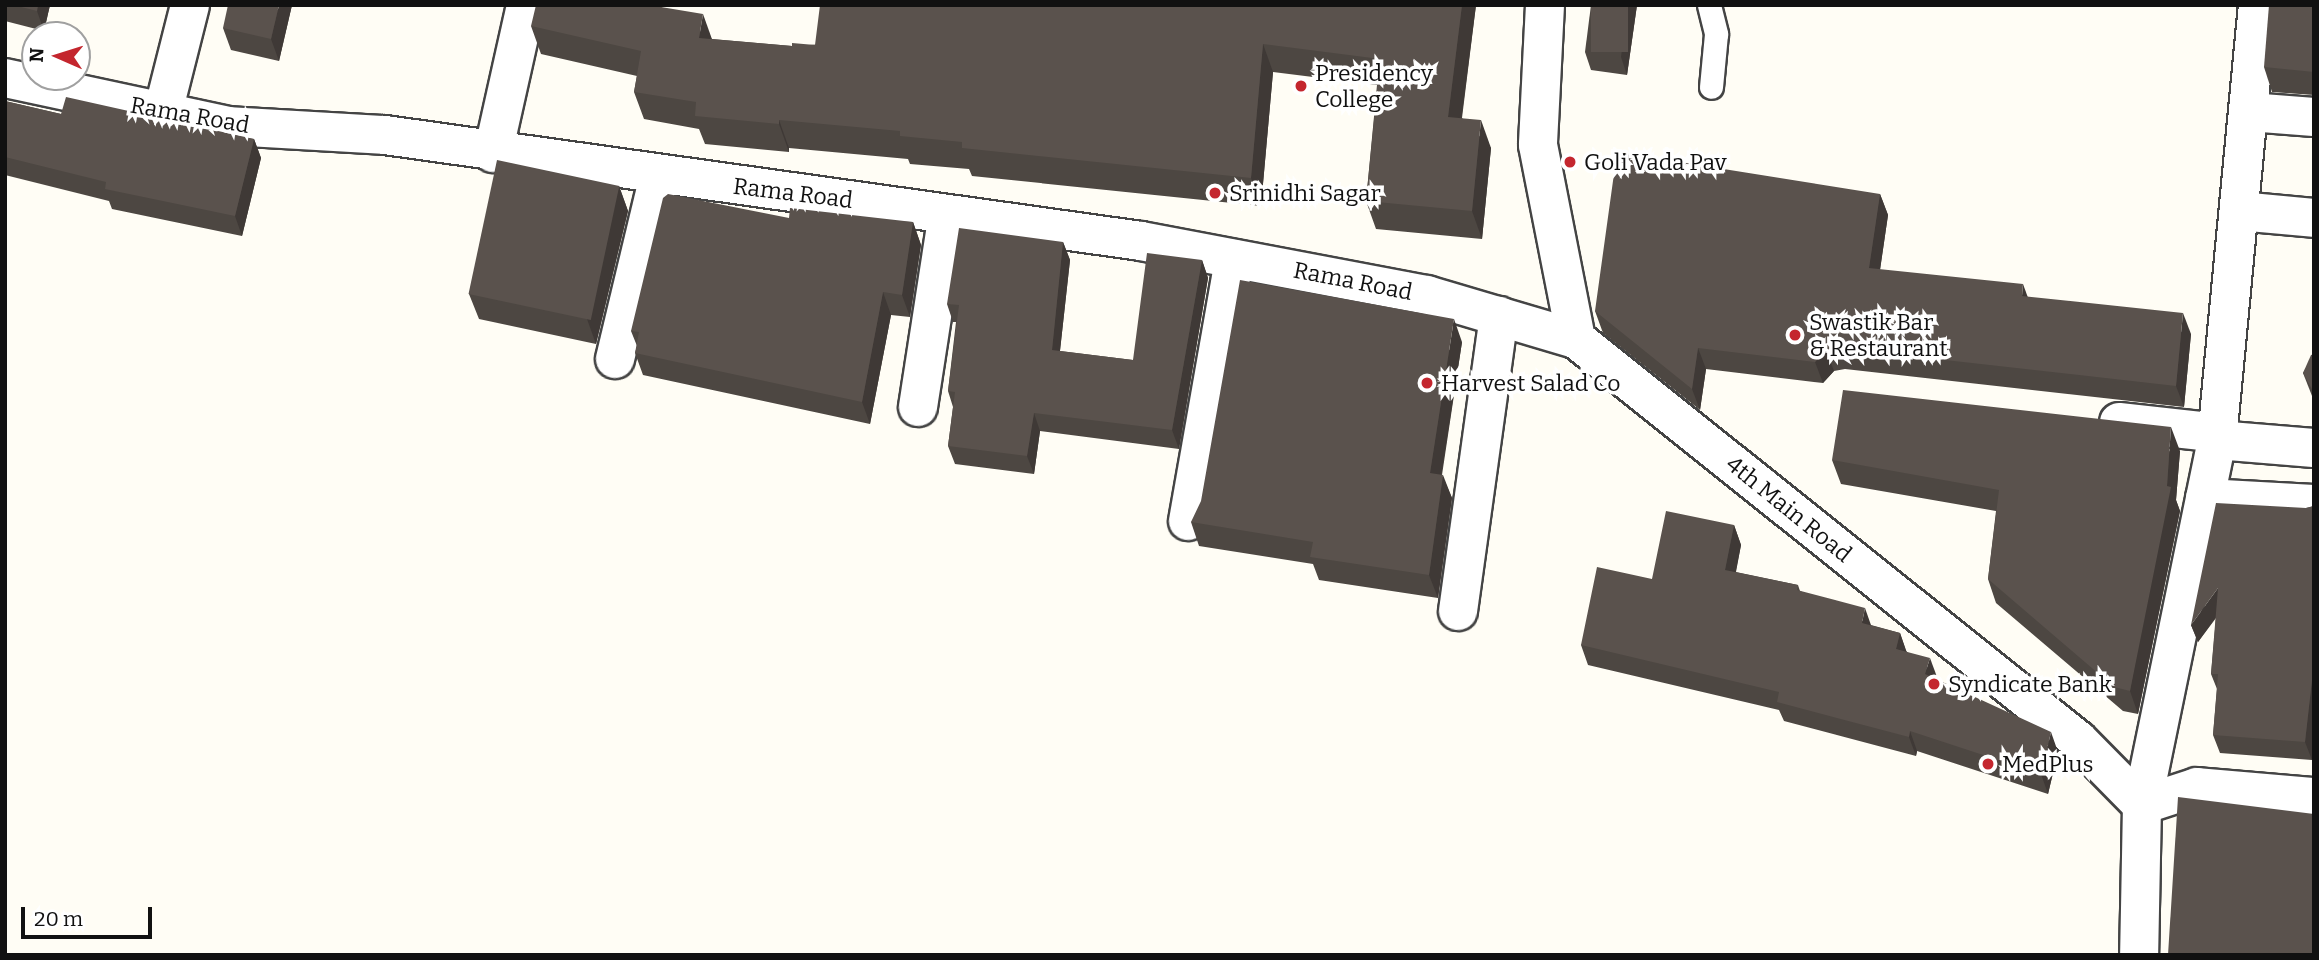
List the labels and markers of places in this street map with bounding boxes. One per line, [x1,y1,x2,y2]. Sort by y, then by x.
place label: Presidency College [1315,59,1433,113]
marker: Presidency College [1293,78,1309,94]
place label: Goli Vada Pav [1584,148,1727,176]
marker: Goli Vada Pav [1562,154,1578,170]
place label: Srinidhi Sagar [1229,179,1381,207]
marker: Srinidhi Sagar [1207,185,1223,201]
place label: Swastik Bar & Restaurant [1809,308,1948,362]
marker: Swastik Bar & Restaurant [1787,327,1803,343]
place label: Harvest Salad Co [1441,369,1620,397]
marker: Harvest Salad Co [1419,375,1435,391]
place label: Syndicate Bank [1948,670,2112,698]
marker: Syndicate Bank [1926,676,1942,692]
place label: MedPlus [2002,750,2094,778]
marker: MedPlus [1980,756,1996,772]

